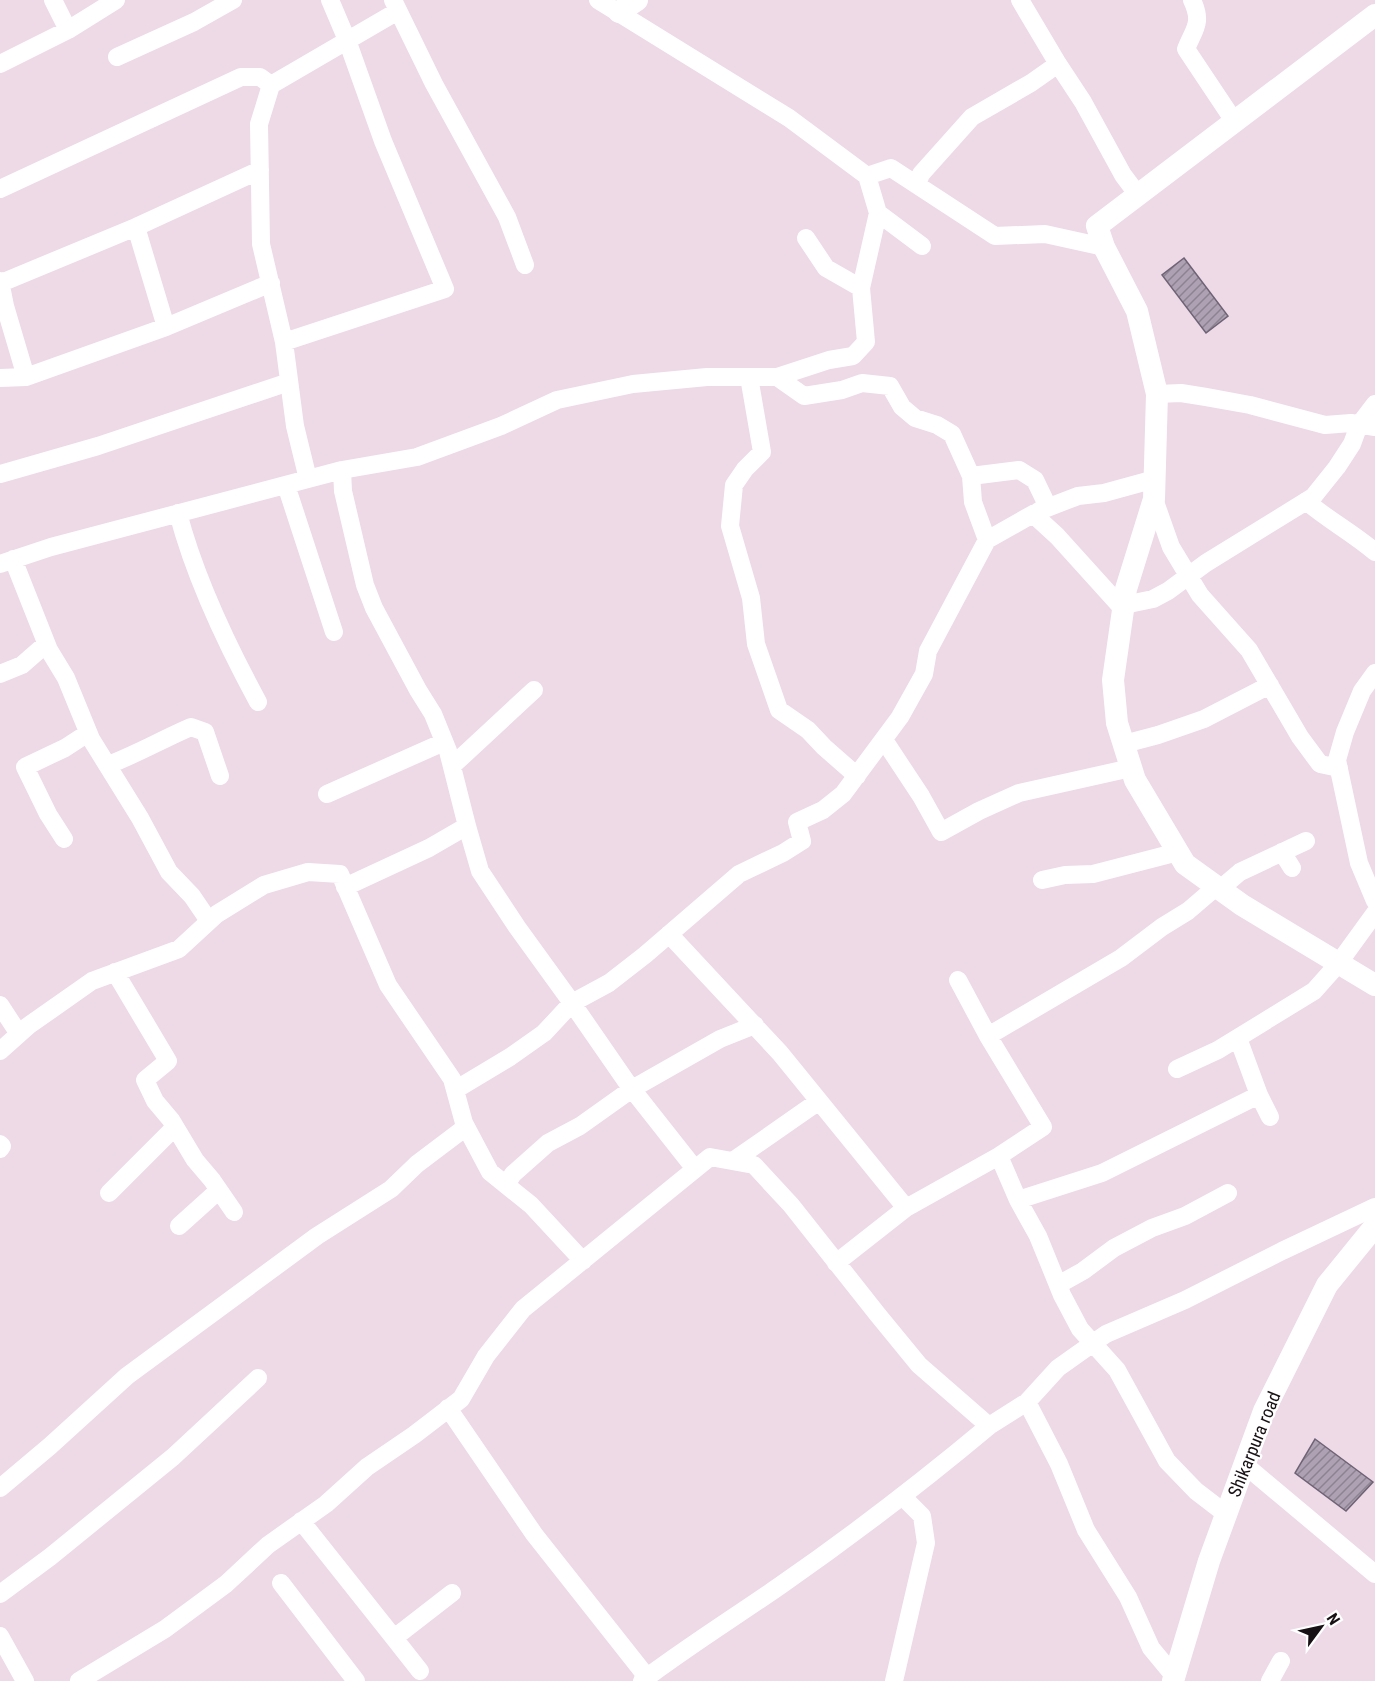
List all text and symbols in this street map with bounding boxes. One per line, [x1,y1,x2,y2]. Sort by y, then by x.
street label: Shikarpura road [1223,1388,1285,1500]
north arrow [1291,1597,1351,1657]
text: N [1323,1610,1344,1628]

